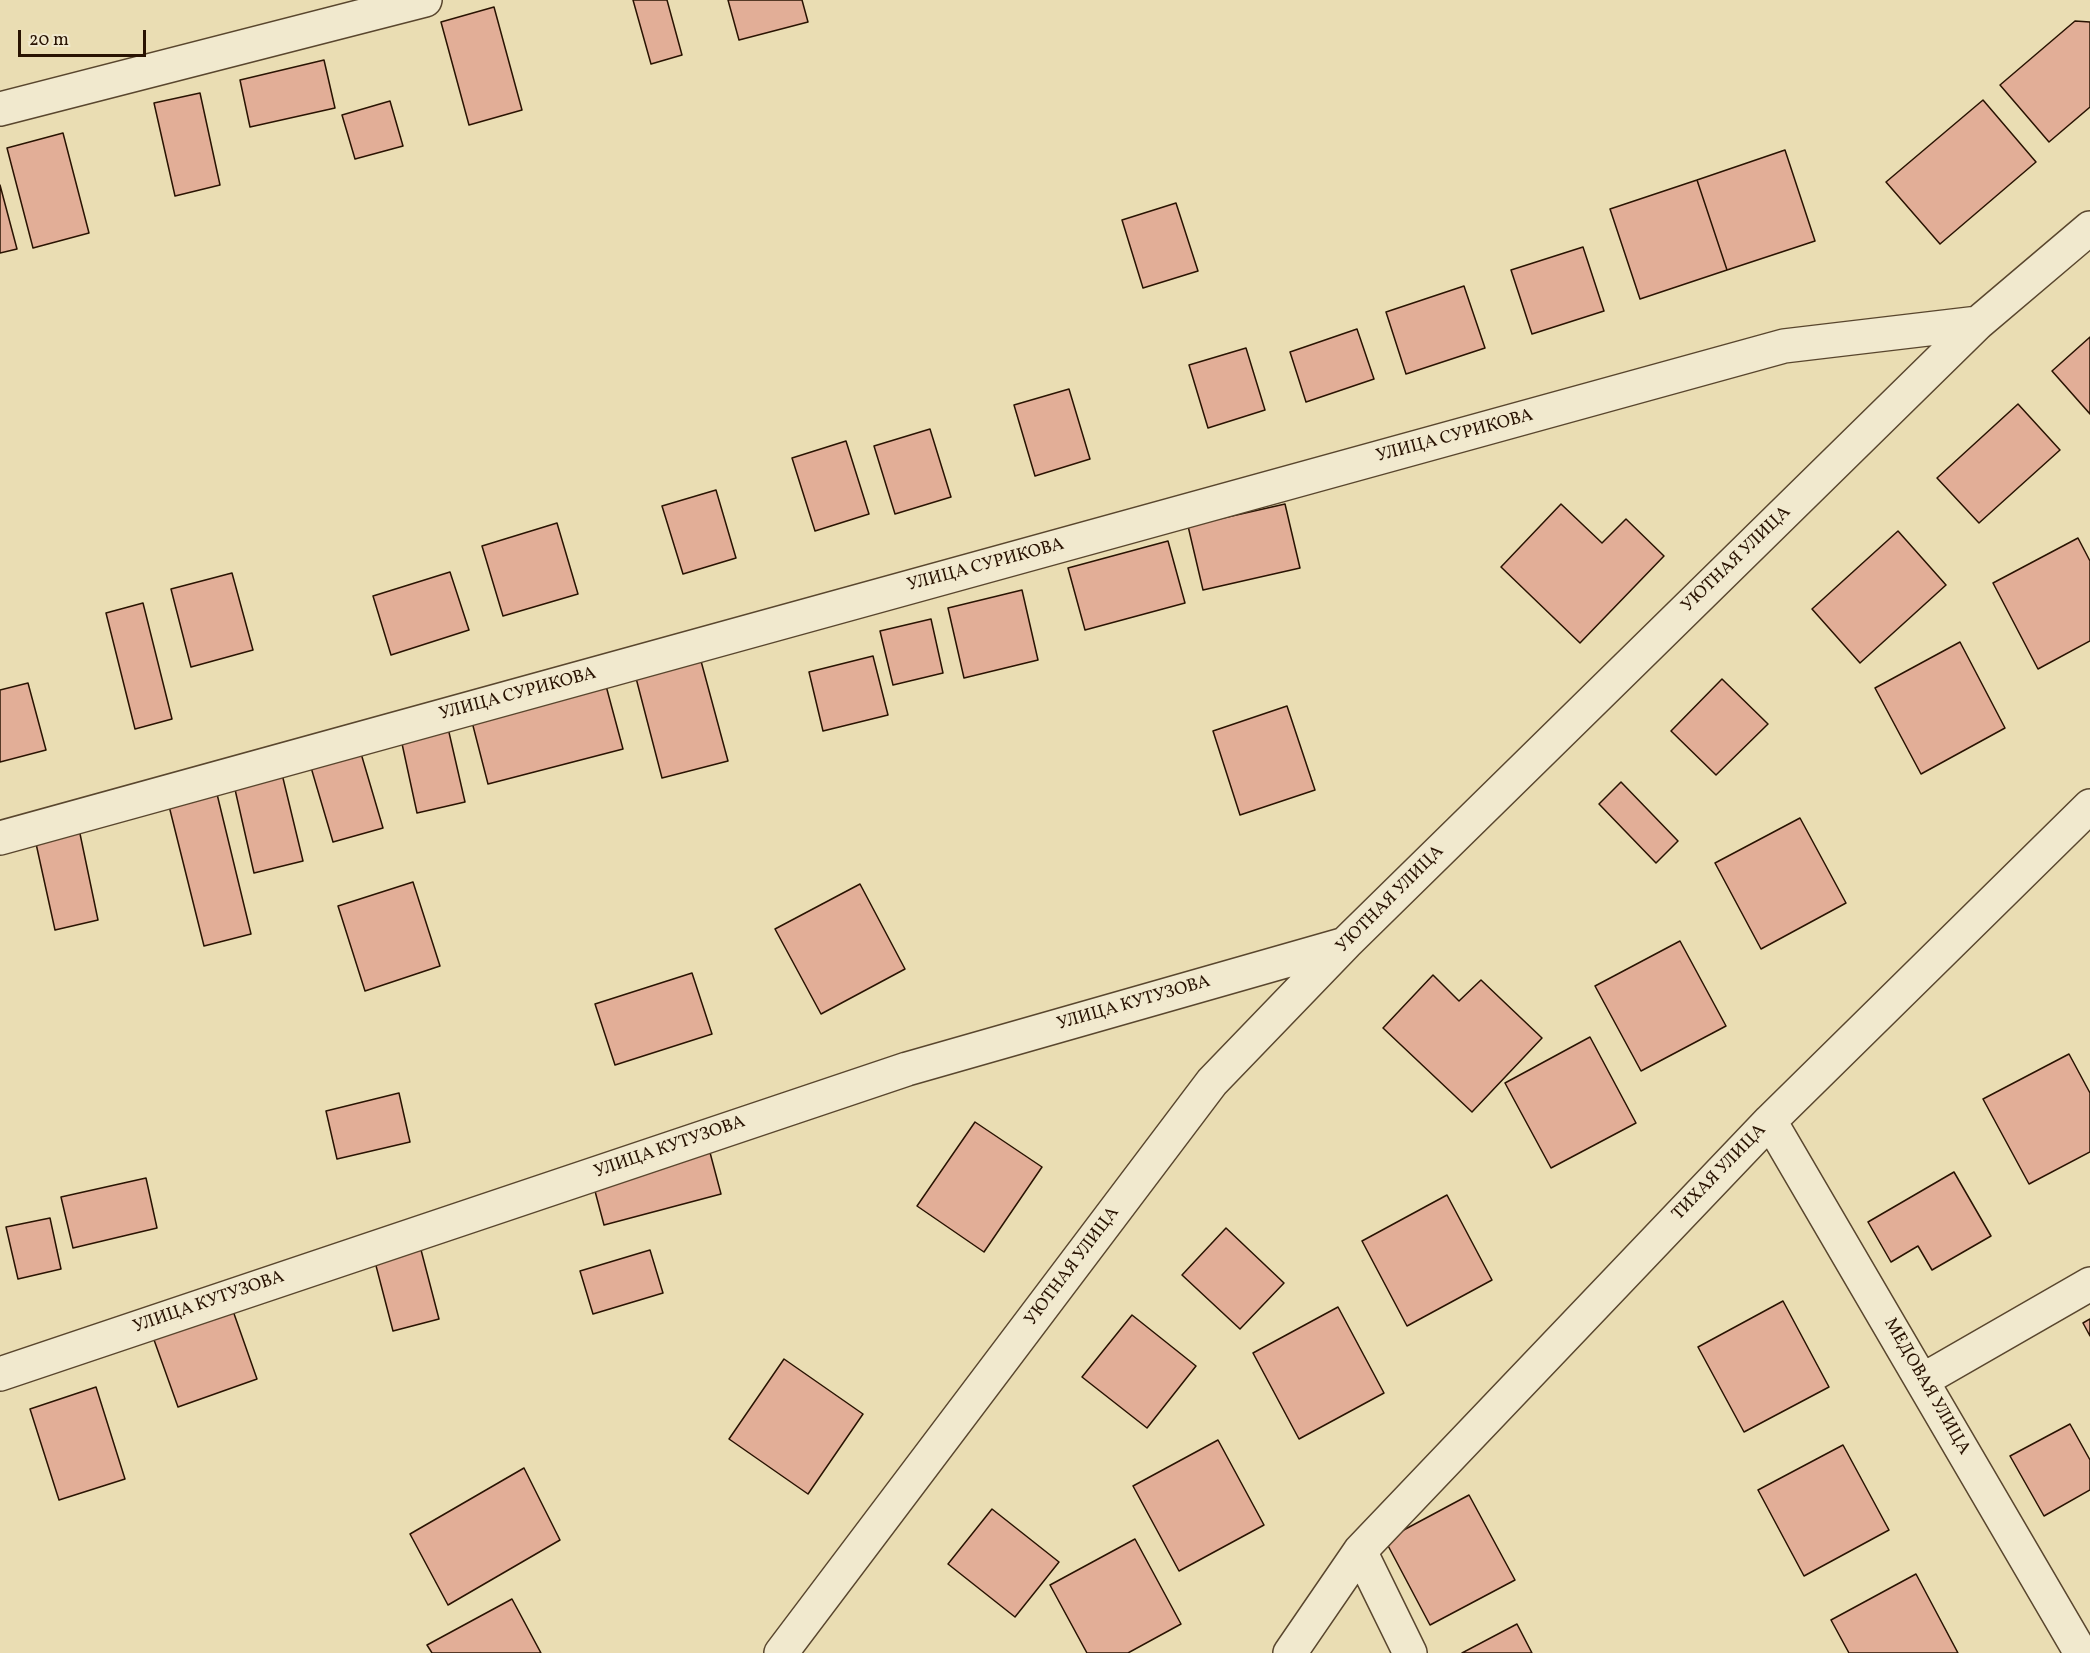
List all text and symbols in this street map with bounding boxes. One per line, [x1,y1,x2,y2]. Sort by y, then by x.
scale bar [21,18,148,56]
text: 20 m [29,28,69,53]
street label: УЛИЦА СУРИКОВА [1374,406,1536,468]
street label: УЮТНАЯ УЛИЦА [1678,502,1796,618]
street label: УЛИЦА СУРИКОВА [905,535,1067,597]
street label: УЛИЦА СУРИКОВА [437,664,599,726]
street label: УЮТНАЯ УЛИЦА [1333,842,1449,958]
street label: УЛИЦА КУТУЗОВА [1055,972,1213,1036]
street label: УЛИЦА КУТУЗОВА [592,1112,748,1184]
street label: ТИХАЯ УЛИЦА [1669,1120,1771,1226]
street label: УЮТНАЯ УЛИЦА [1021,1203,1125,1331]
street label: УЛИЦА КУТУЗОВА [131,1267,287,1339]
street label: МЕДОВАЯ УЛИЦА [1878,1315,1974,1459]

